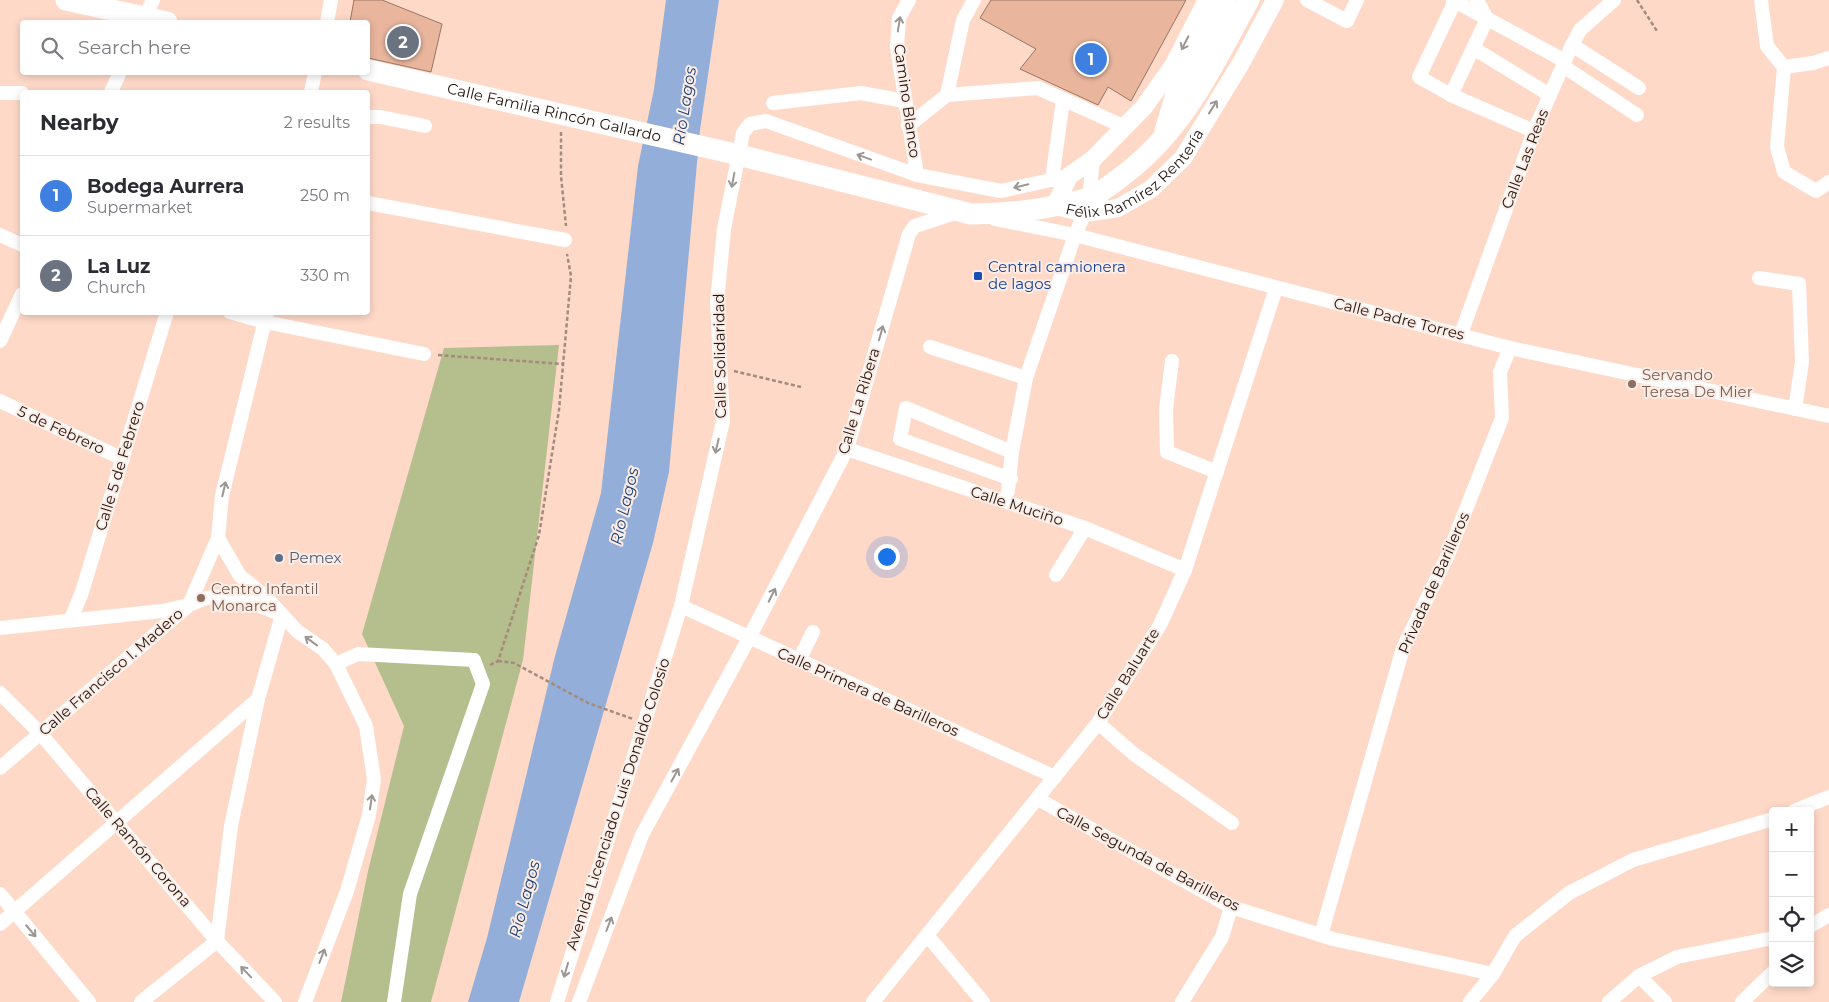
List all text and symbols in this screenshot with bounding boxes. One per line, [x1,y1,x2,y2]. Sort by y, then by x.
one-way arrow [894,16,904,32]
search box [20,20,370,75]
pin: 2 [387,23,419,61]
icon: search [38,34,66,62]
text: Search here [78,36,191,59]
one-way arrow [1180,36,1190,51]
pin: 1 [1075,40,1107,78]
street label: Camino Blanco [890,43,925,159]
water label: Río Lagos [669,65,700,147]
street label: Calle Familia Rincón Gallardo [445,78,663,146]
one-way arrow [1209,101,1219,115]
street label: Calle Las Reas [1497,106,1552,211]
text: Nearby [40,110,119,135]
text: 2 results [284,113,350,132]
street label: Félix Ramírez Rentería [1064,125,1208,222]
one-way arrow [856,151,872,161]
one-way arrow [728,172,738,188]
text: Bodega Aurrera [87,175,244,198]
one-way arrow [1014,182,1030,192]
text: 1 [53,186,59,205]
text: 250 m [300,186,350,205]
text: Supermarket [87,198,193,217]
text: La Luz [87,255,150,278]
place label: Central camionera de lagos [988,257,1126,293]
text: 2 [51,266,61,285]
text: 330 m [300,266,350,285]
marker: Central camionera de lagos [972,270,984,282]
text: Church [87,278,146,297]
street label: Calle Solidaridad [709,293,730,419]
street label: Calle Padre Torres [1332,293,1466,344]
one-way arrow [876,325,886,341]
street label: Calle La Ribera [833,345,884,456]
place label: Servando Teresa De Mier [1642,365,1753,401]
marker: Servando Teresa De Mier [1626,378,1638,390]
street label: Calle 5 de Febrero [91,399,148,533]
street label: 5 de Febrero [15,401,108,458]
one-way arrow [712,437,722,453]
water label: Río Lagos [606,465,643,547]
one-way arrow [220,482,229,498]
street label: Calle Muciño [968,482,1066,530]
street label: Privada de Barilleros [1394,509,1473,657]
your location [874,544,900,570]
place label: Pemex [289,548,341,567]
marker: Pemex [273,552,285,564]
place label: Centro Infantil Monarca [211,579,319,615]
one-way arrow [767,587,777,602]
marker: Centro Infantil Monarca [195,592,207,604]
street label: Calle Francisco I. Madero [35,604,187,739]
street label: Calle Baluarte [1092,624,1163,723]
one-way arrow [305,635,318,646]
street label: Calle Primera de Barilleros [774,643,962,740]
street label: Avenida Licenciado Luis Donaldo Colosio [561,655,674,952]
one-way arrow [670,769,680,783]
street label: Calle Ramón Corona [81,783,196,911]
one-way arrow [366,794,376,810]
street label: Calle Segunda de Barilleros [1053,802,1243,915]
map controls [1769,807,1814,987]
button: + [1769,807,1814,852]
button: − [1769,852,1814,897]
water label: Río Lagos [505,858,544,940]
button: locate [1769,897,1814,942]
one-way arrow [605,916,614,932]
one-way arrow [26,925,37,938]
button: layers [1769,942,1814,987]
one-way arrow [318,949,327,965]
one-way arrow [561,961,571,977]
one-way arrow [240,965,252,978]

